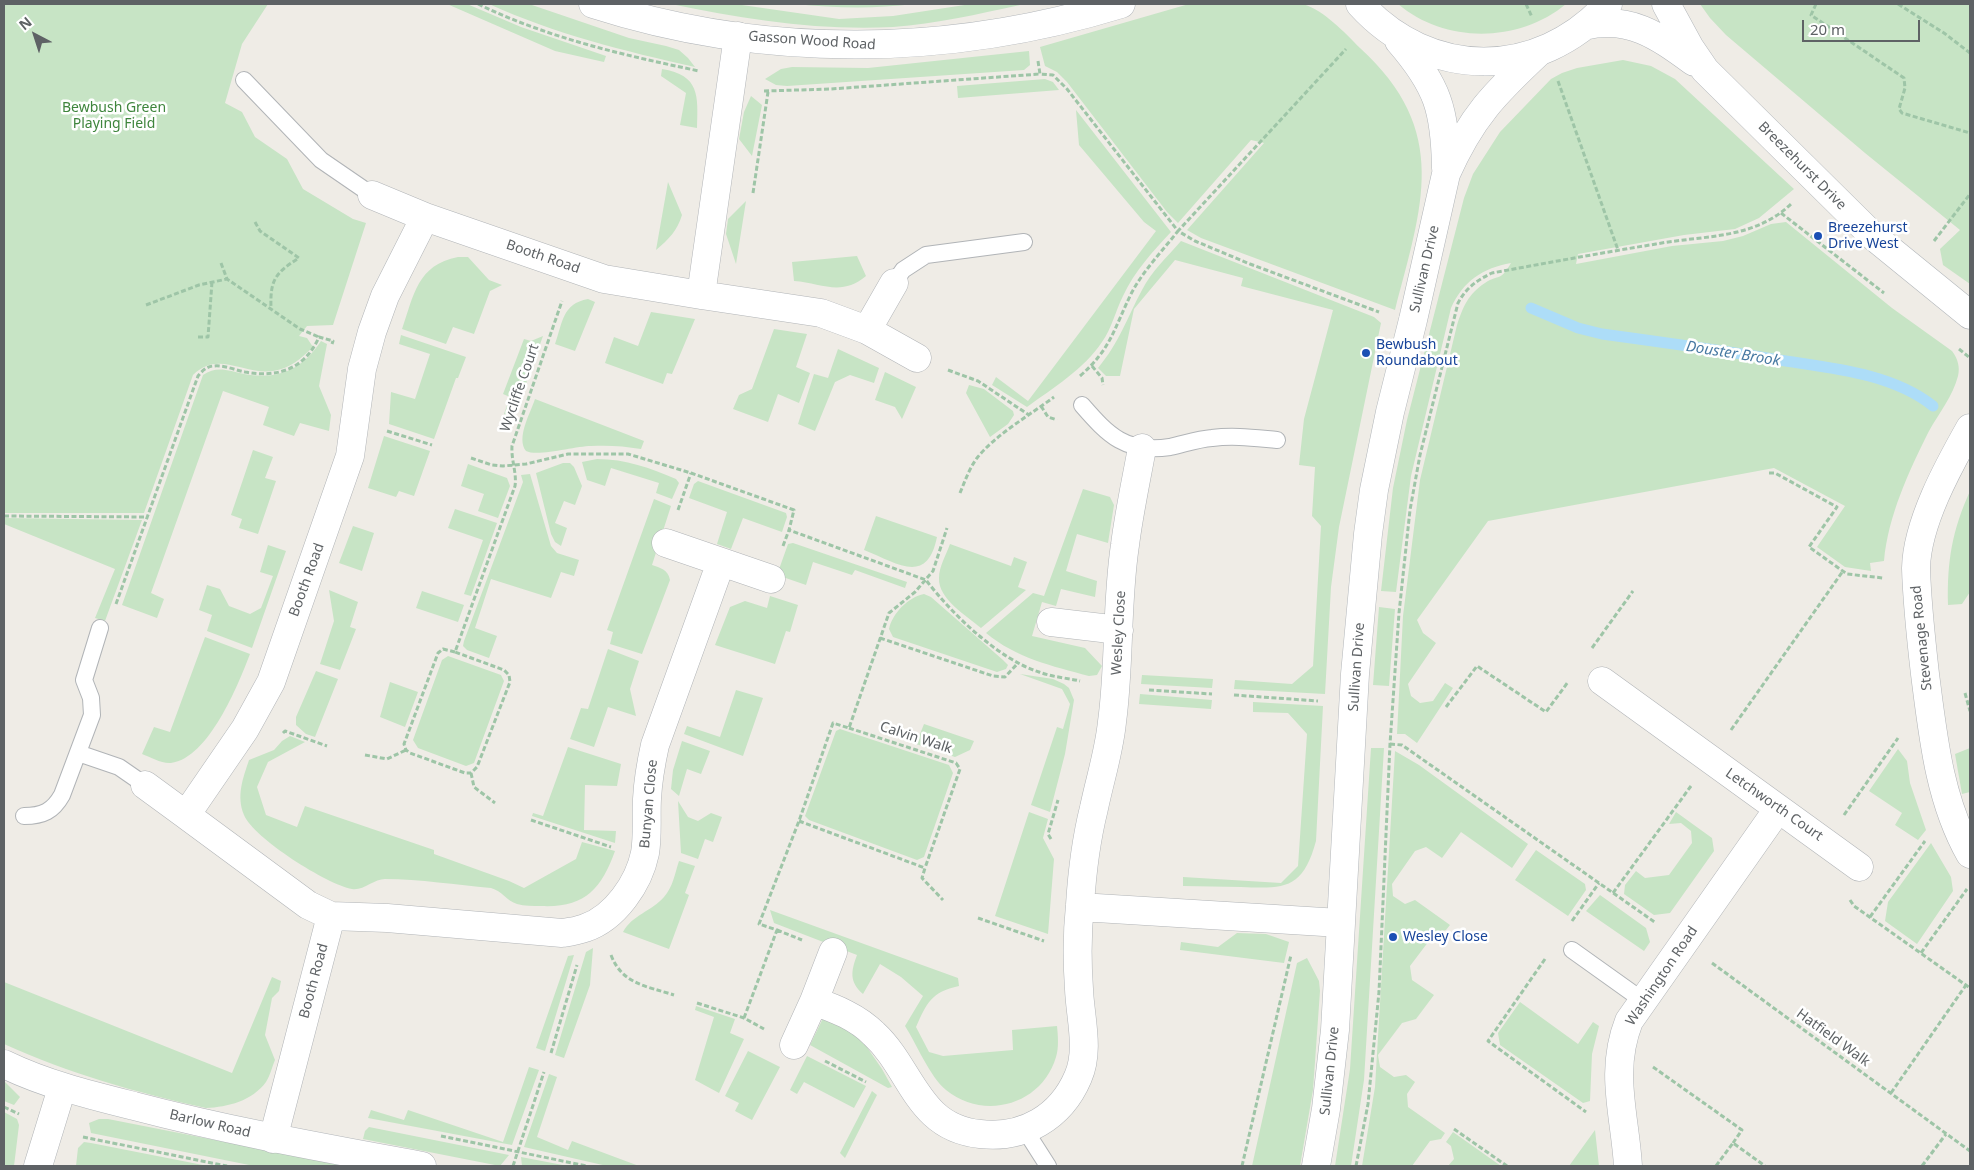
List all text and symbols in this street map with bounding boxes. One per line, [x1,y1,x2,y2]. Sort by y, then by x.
north arrow [10,10,60,60]
scale bar [1804,10,1922,42]
text: N [15,12,36,34]
text: 20 m [1810,19,1845,39]
street label: Gasson Wood Road [748,28,876,54]
park label: Bewbush Green Playing Field [62,100,166,132]
street label: Breezehurst Drive [1754,118,1850,214]
place label: Breezehurst Drive West [1828,220,1908,252]
street label: Sullivan Drive [1407,224,1443,314]
marker: Breezehurst Drive West [1812,230,1824,242]
street label: Booth Road [504,237,582,277]
place label: Bewbush Roundabout [1376,337,1458,370]
water label: Douster Brook [1685,338,1781,370]
street label: Wycliffe Court [497,342,543,434]
marker: Bewbush Roundabout [1360,347,1372,359]
street label: Booth Road [286,541,328,619]
street label: Stevenage Road [1908,585,1936,691]
street label: Wesley Close [1108,590,1130,676]
street label: Sullivan Drive [1346,622,1368,712]
street label: Calvin Walk [878,718,954,758]
street label: Bunyan Close [637,759,661,849]
street label: Letchworth Court [1722,765,1826,845]
street label: Washington Road [1623,923,1701,1029]
place label: Wesley Close [1403,929,1488,945]
marker: Wesley Close [1387,931,1399,943]
street label: Booth Road [296,942,332,1020]
street label: Hatfield Walk [1793,1006,1873,1070]
street label: Sullivan Drive [1317,1026,1343,1116]
street label: Barlow Road [168,1106,252,1142]

